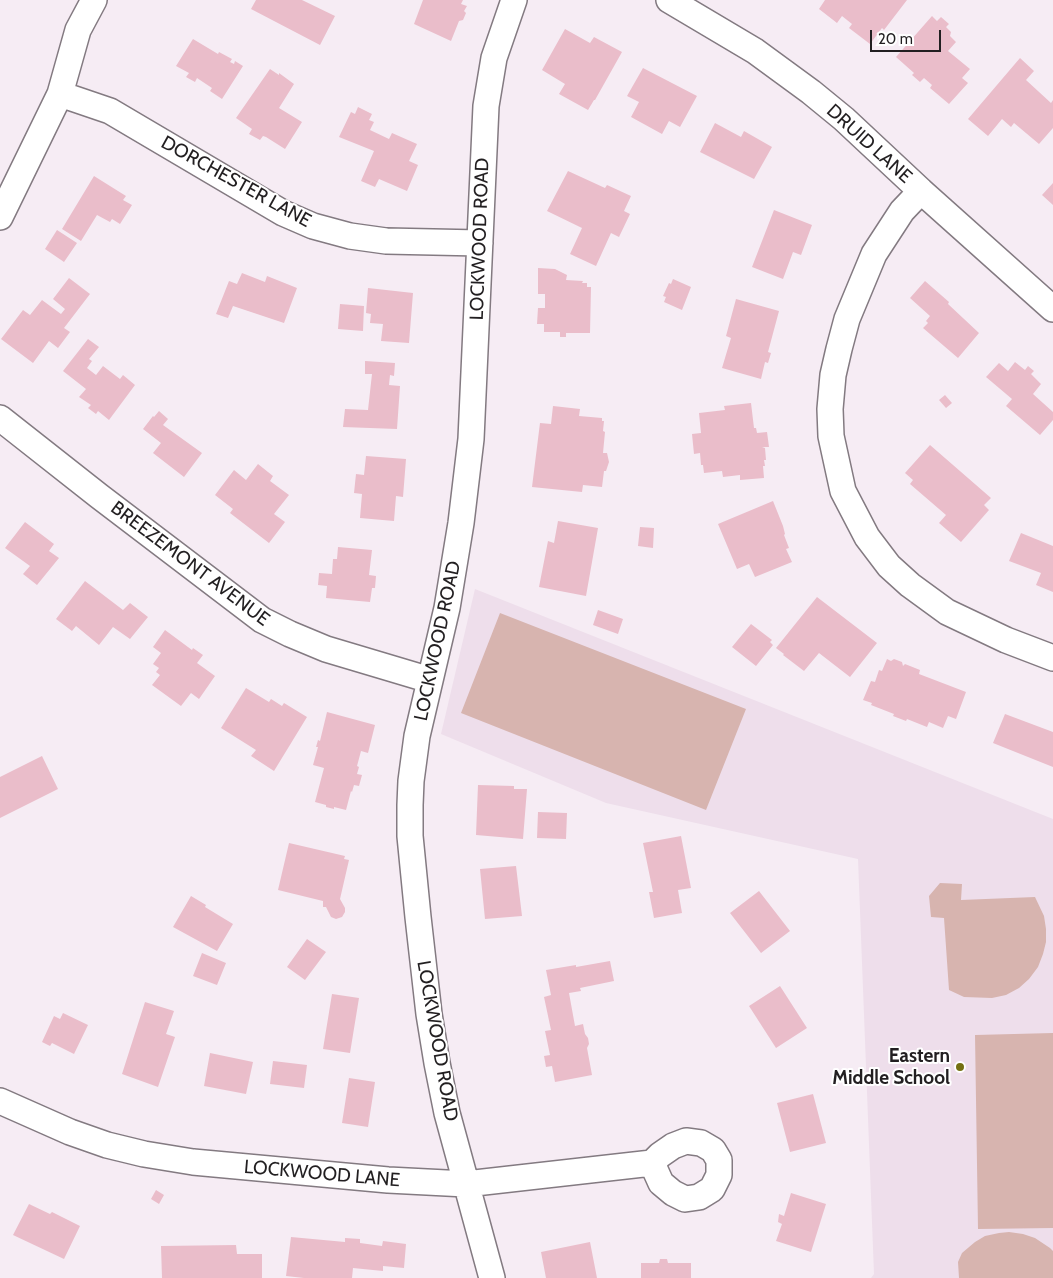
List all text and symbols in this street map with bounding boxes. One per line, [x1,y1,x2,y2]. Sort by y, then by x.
scale bar [873,20,944,52]
text: 20 m [878,30,913,48]
street label: DRUID LANE [822,100,916,188]
street label: DORCHESTER LANE [157,131,315,233]
street label: LOCKWOOD ROAD [466,157,494,321]
street label: BREEZEMONT AVENUE [106,497,274,631]
street label: LOCKWOOD ROAD [410,559,466,723]
street label: LOCKWOOD ROAD [412,959,462,1123]
place label: Eastern Middle School [832,1045,950,1089]
marker: Eastern Middle School [954,1061,966,1073]
street label: LOCKWOOD LANE [243,1156,401,1192]

